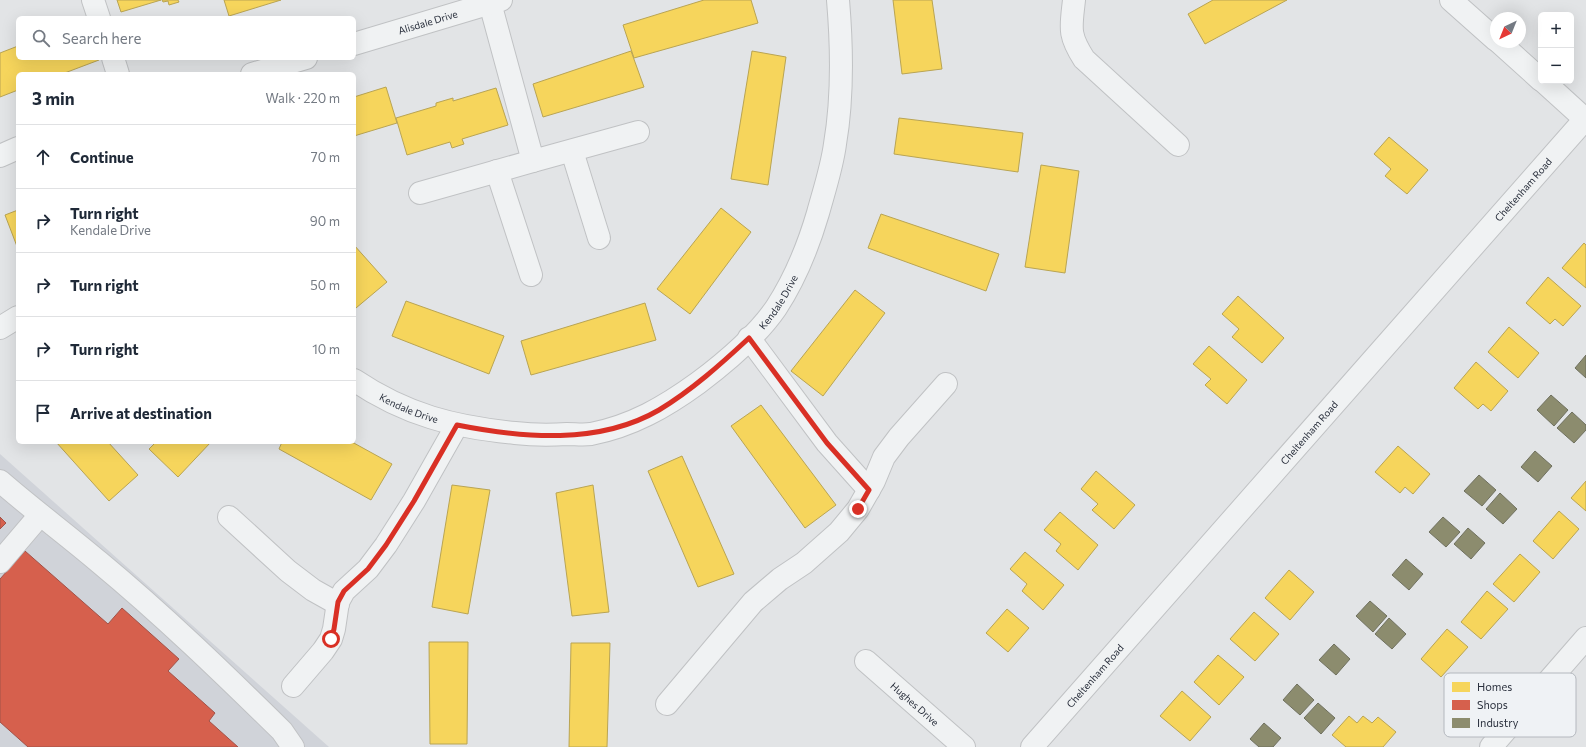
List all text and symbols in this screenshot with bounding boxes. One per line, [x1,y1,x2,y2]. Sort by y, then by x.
street label: Alisdale Drive [397,7,459,36]
north arrow [1490,12,1526,48]
map controls [1538,12,1574,84]
button: + [1538,12,1574,48]
search box [16,16,356,60]
icon: search [30,27,52,49]
text: Search here [62,29,141,47]
button: − [1538,48,1574,84]
text: 3 min [32,88,75,109]
text: Walk · 220 m [266,90,340,106]
icon: ahead [32,146,54,168]
text: Continue [70,148,134,166]
text: 70 m [311,149,340,165]
street label: Cheltenham Road [1492,155,1554,224]
text: Turn right [70,204,139,222]
icon: right [32,210,54,232]
text: 90 m [310,213,340,229]
text: Kendale Drive [70,222,151,238]
street label: Kendale Drive [756,273,800,331]
icon: right [32,274,54,296]
text: Turn right [70,276,139,294]
text: 50 m [310,277,340,293]
icon: right [32,338,54,360]
text: Turn right [70,340,139,358]
text: 10 m [312,341,340,357]
street label: Kendale Drive [378,391,440,425]
street label: Cheltenham Road [1278,398,1340,467]
icon: arrive [32,402,54,424]
text: Arrive at destination [70,404,212,422]
route end [849,500,867,518]
route start [322,630,340,648]
street label: Cheltenham Road [1064,641,1126,710]
legend [1444,673,1576,737]
street label: Hughes Drive [888,680,941,728]
text: Homes [1477,680,1512,693]
text: Shops [1477,698,1508,711]
text: Industry [1477,716,1519,729]

